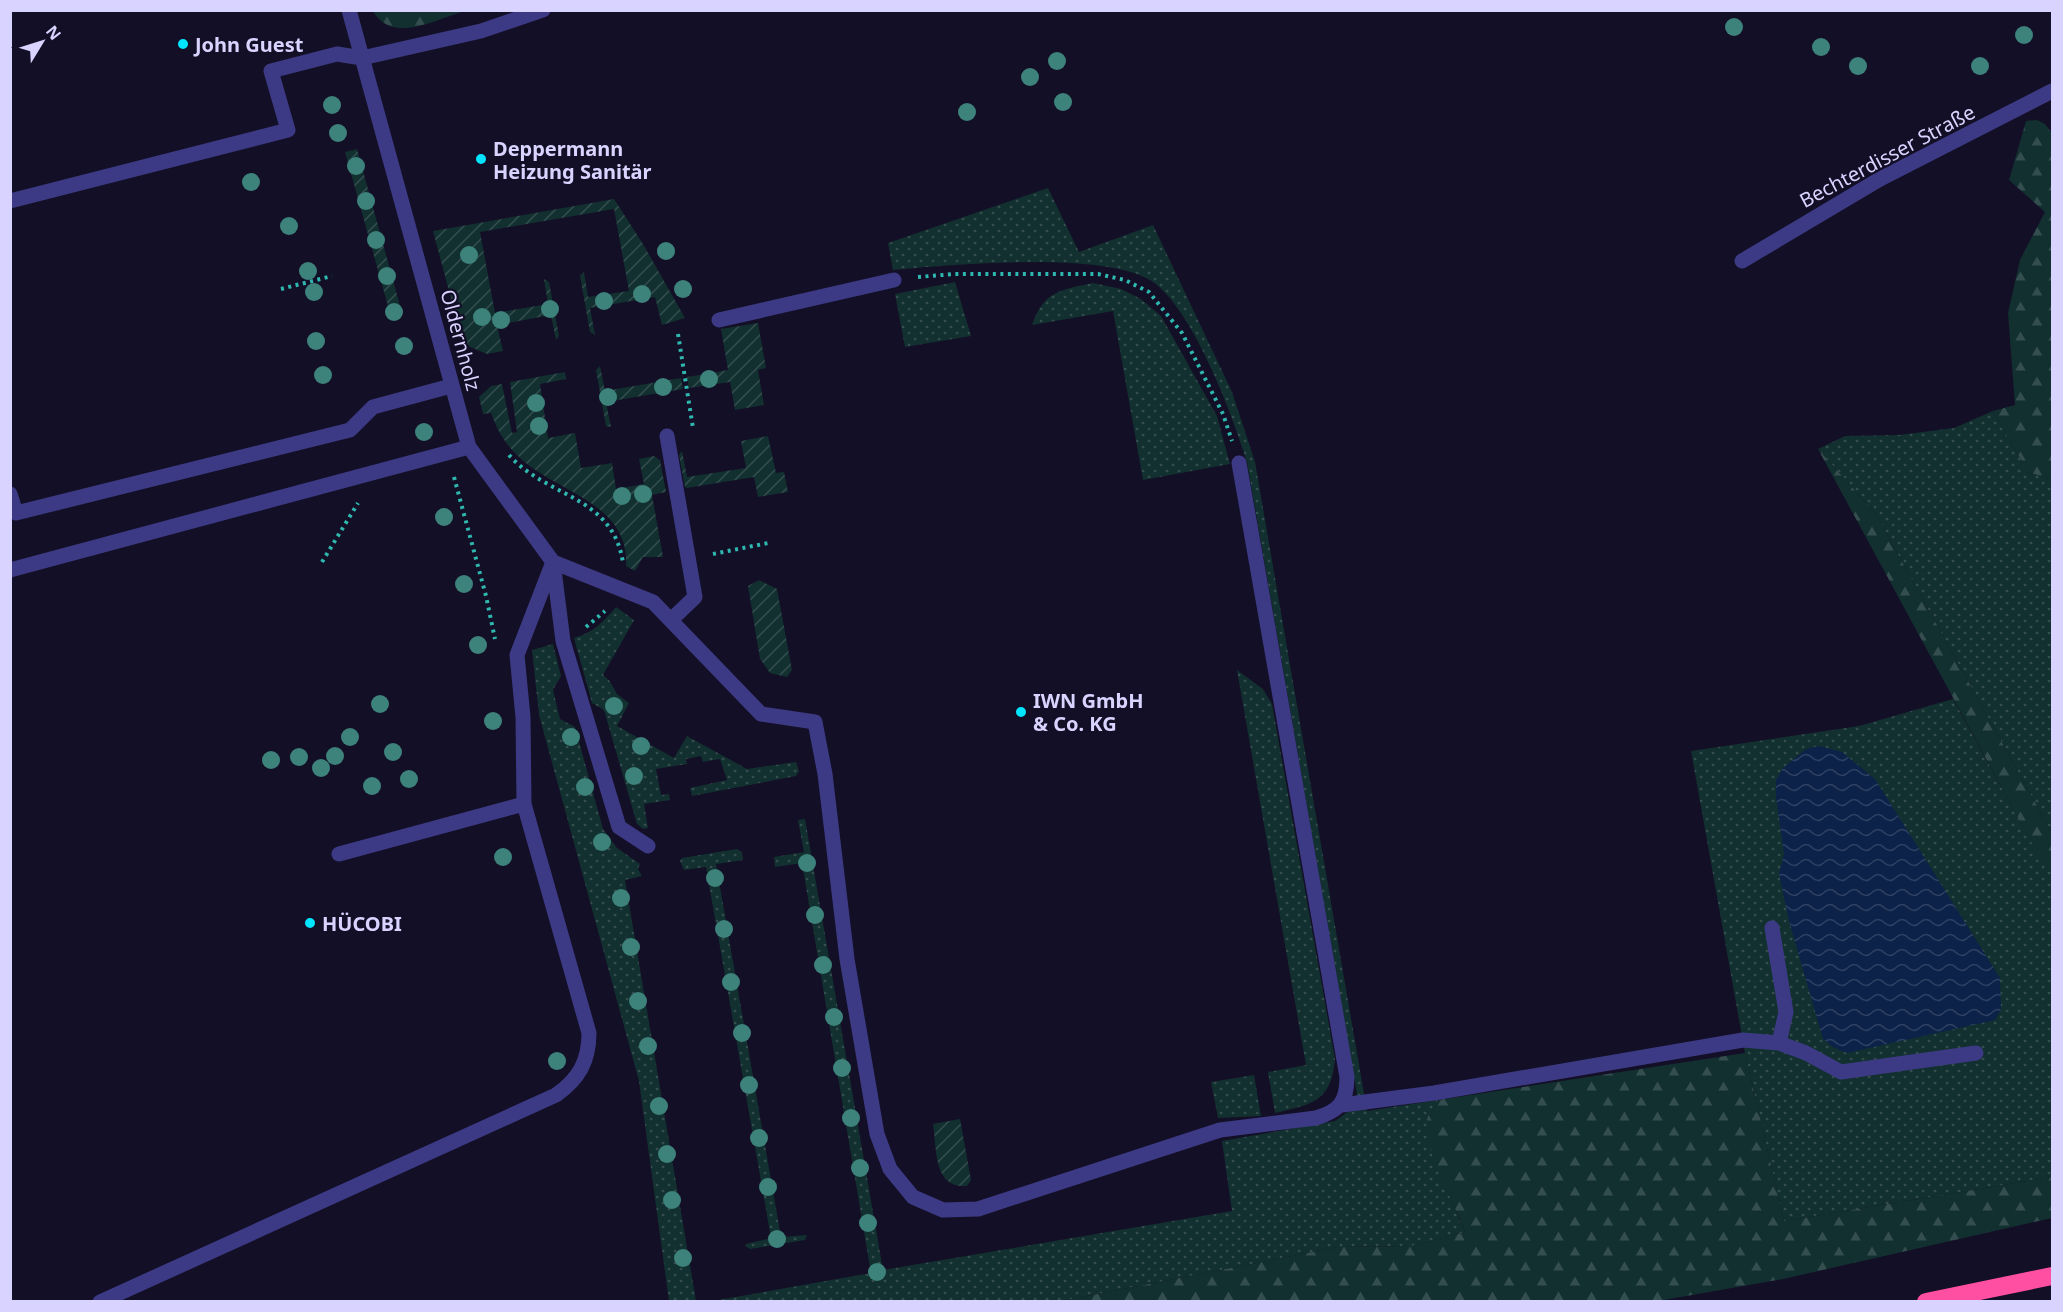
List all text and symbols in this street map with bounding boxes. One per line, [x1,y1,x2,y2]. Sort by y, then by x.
north arrow [12,12,72,72]
text: N [41,21,66,45]
place label: John Guest [193,31,304,58]
marker: John Guest [176,37,190,51]
street label: Bechterdisser Straße [1795,98,1979,214]
place label: Deppermann Heizung Sanitär [493,135,652,185]
marker: Deppermann Heizung Sanitär [474,152,488,166]
street label: Oldernholz [435,286,487,394]
place label: IWN GmbH & Co. KG [1033,687,1144,737]
marker: IWN GmbH & Co. KG [1014,705,1028,719]
place label: HÜCOBI [322,910,402,937]
marker: HÜCOBI [303,916,317,930]

